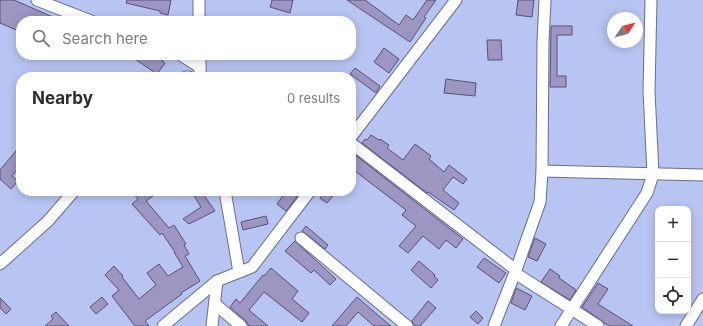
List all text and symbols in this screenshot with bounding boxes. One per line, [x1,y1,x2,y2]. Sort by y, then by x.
north arrow [607,12,643,48]
search box [16,16,356,60]
icon: search [30,27,52,49]
text: Search here [62,29,148,48]
text: Nearby [32,88,93,108]
text: 0 results [287,90,340,106]
map controls [655,206,691,314]
button: + [655,206,691,242]
button: − [655,242,691,278]
button: locate [655,278,691,314]

